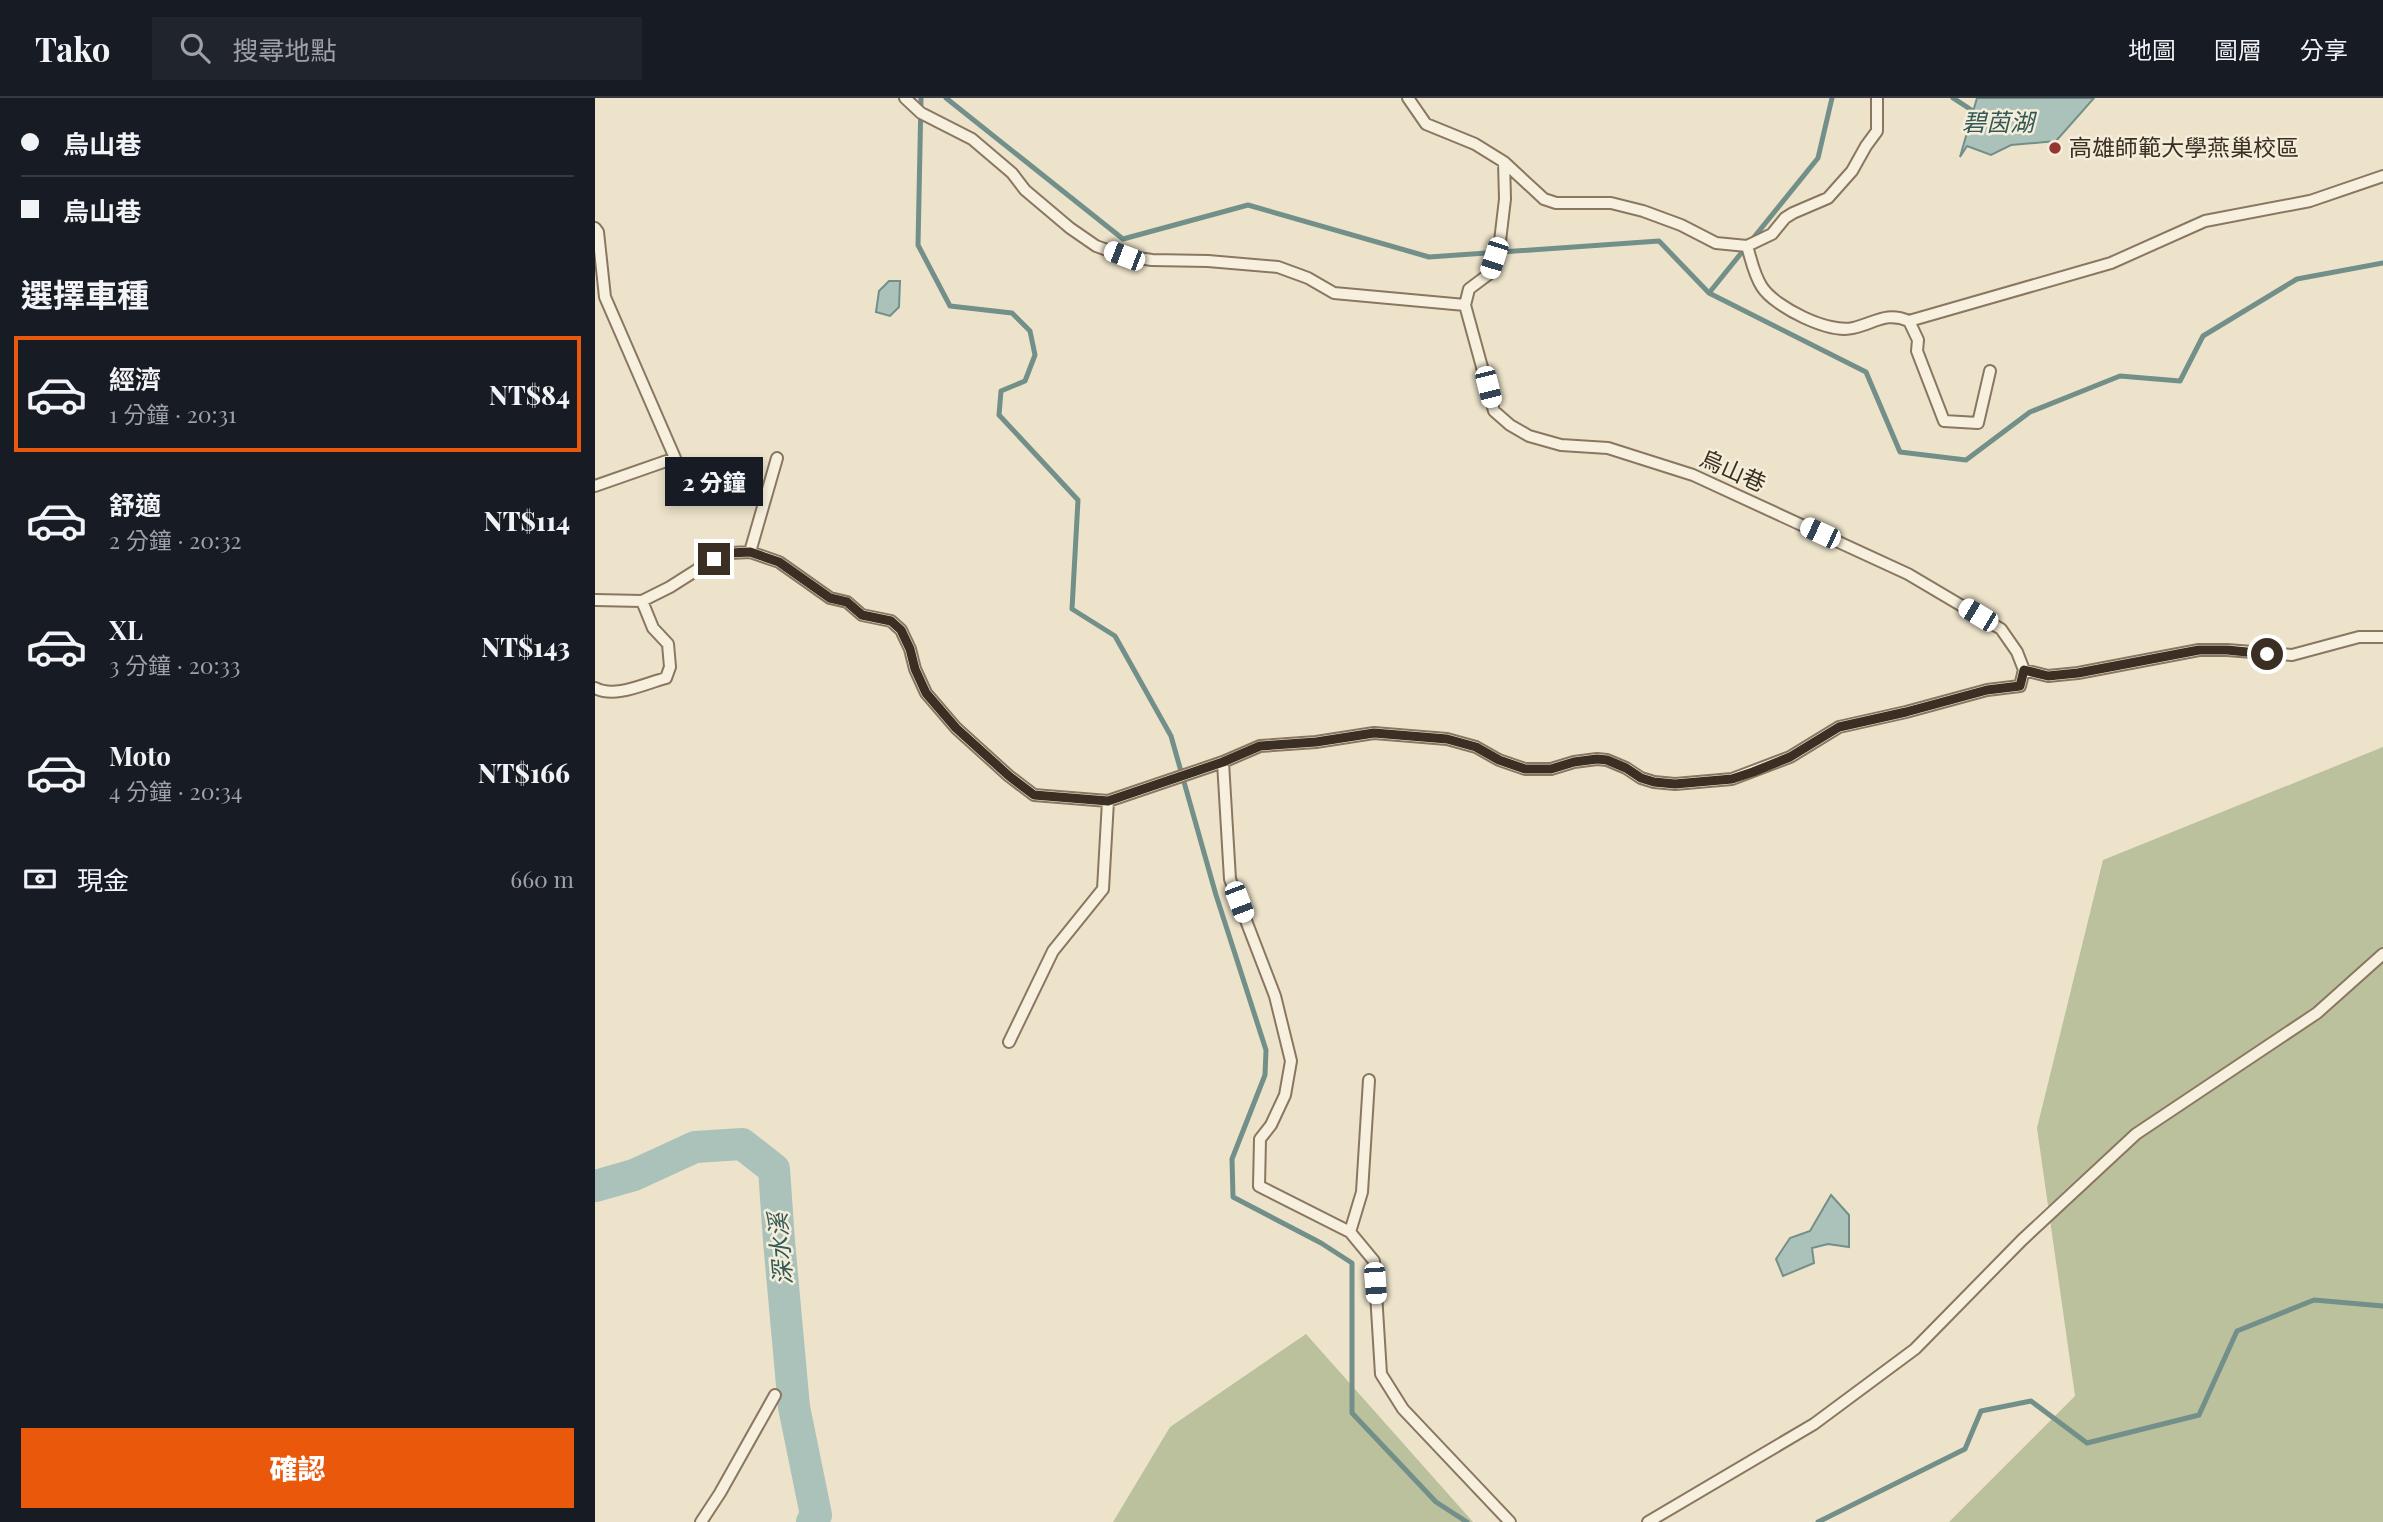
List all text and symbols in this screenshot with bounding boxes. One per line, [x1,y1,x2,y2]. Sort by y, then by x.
search box [152,17,642,80]
text: Tako [35,26,110,70]
icon: search [176,29,214,67]
text: 搜尋地點 [232,32,336,67]
text: 地圖 [2128,33,2176,65]
text: 圖層 [2214,33,2262,65]
text: 分享 [2300,33,2348,65]
water label: 碧茵湖 [1962,105,2038,137]
text: 烏山巷 [63,126,141,161]
place label: 高雄師範大學燕巢校區 [2069,131,2299,162]
marker: 高雄師範大學燕巢校區 [2047,140,2063,156]
text: 烏山巷 [63,193,141,228]
car [1478,235,1511,281]
car [1101,239,1148,273]
text: 選擇車種 [21,272,149,315]
text: 經濟 [109,361,161,396]
icon: car [25,363,88,426]
car [1473,364,1504,410]
text: NT$84 [489,377,570,412]
text: 1 分鐘 · 20:31 [109,398,237,429]
street label: 烏山巷 [1696,441,1771,498]
callout: 2 分鐘 [665,458,763,506]
text: 2 分鐘 [682,466,746,497]
text: 舒適 [109,487,161,522]
icon: car [25,489,88,552]
text: NT$114 [484,503,570,538]
car [1797,515,1844,551]
text: 2 分鐘 · 20:32 [109,524,242,555]
route end [698,543,730,575]
car [1955,595,2002,635]
text: XL [109,612,143,647]
icon: car [25,615,88,678]
text: NT$143 [481,629,570,664]
route start [2251,638,2283,670]
text: 3 分鐘 · 20:33 [109,649,240,680]
text: Moto [109,738,171,773]
icon: car [25,741,88,804]
text: NT$166 [478,755,570,790]
text: 4 分鐘 · 20:34 [109,775,242,806]
icon: cash [21,860,59,898]
text: 現金 [77,862,129,897]
text: 660 m [510,863,574,894]
car [1222,879,1257,925]
water label: 深水溪 [760,1209,798,1286]
car [1364,1261,1387,1305]
button: 確認 [21,1428,574,1508]

